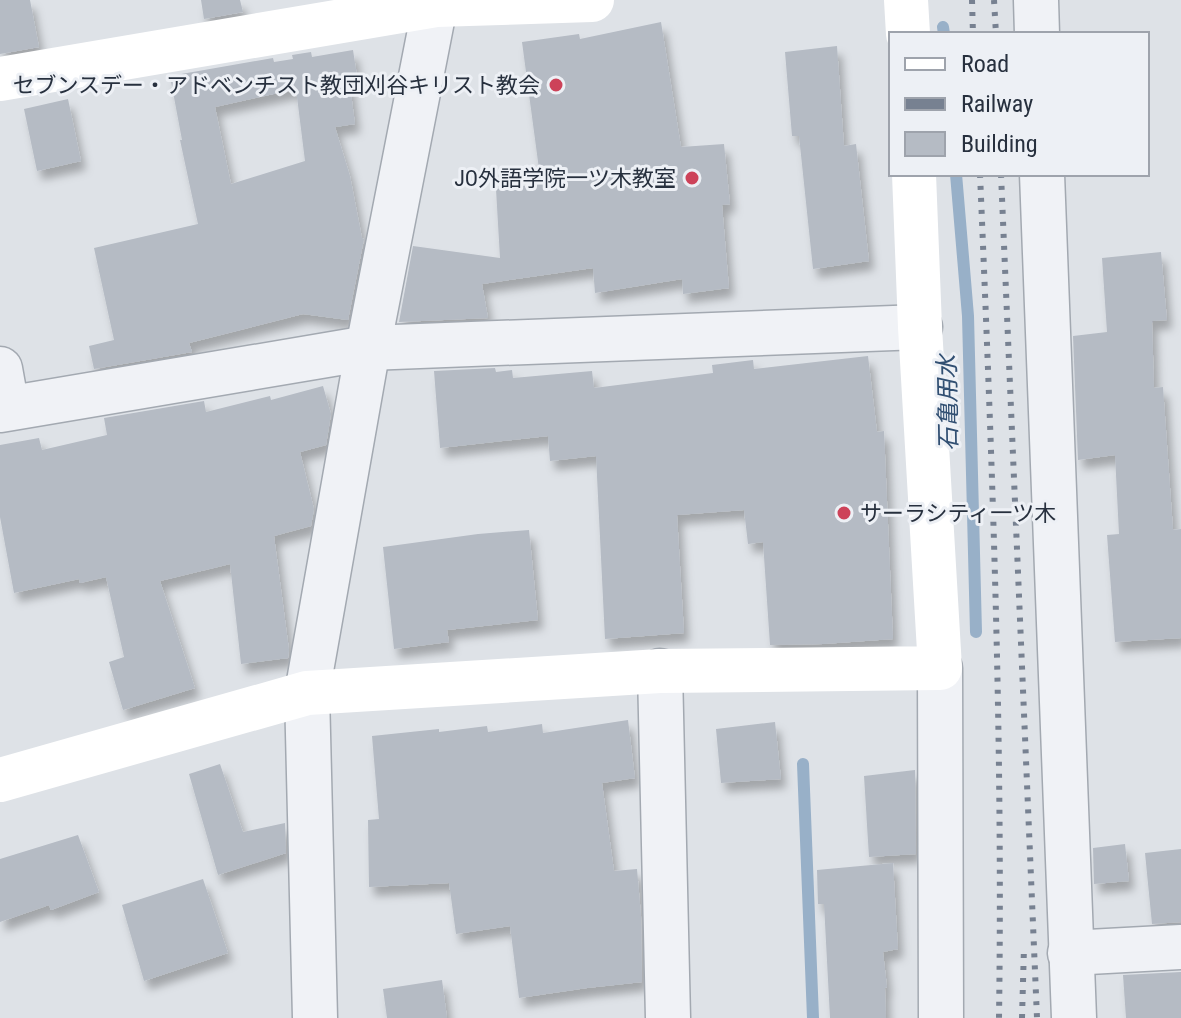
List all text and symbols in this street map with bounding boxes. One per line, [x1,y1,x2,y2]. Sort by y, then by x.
legend [889,32,1149,176]
text: Road [961,50,1009,78]
place label: セブンスデー・アドベンチスト教団刈谷キリスト教会 [12,73,540,98]
marker: セブンスデー・アドベンチスト教団刈谷キリスト教会 [547,76,565,94]
text: Railway [961,90,1033,118]
text: Building [961,130,1038,158]
place label: JO外語学院一ツ木教室 [454,166,676,191]
marker: JO外語学院一ツ木教室 [683,169,701,187]
water label: 石亀用水 [933,352,963,451]
place label: サーラシティ一ツ木 [860,501,1056,526]
marker: サーラシティ一ツ木 [835,504,853,522]

